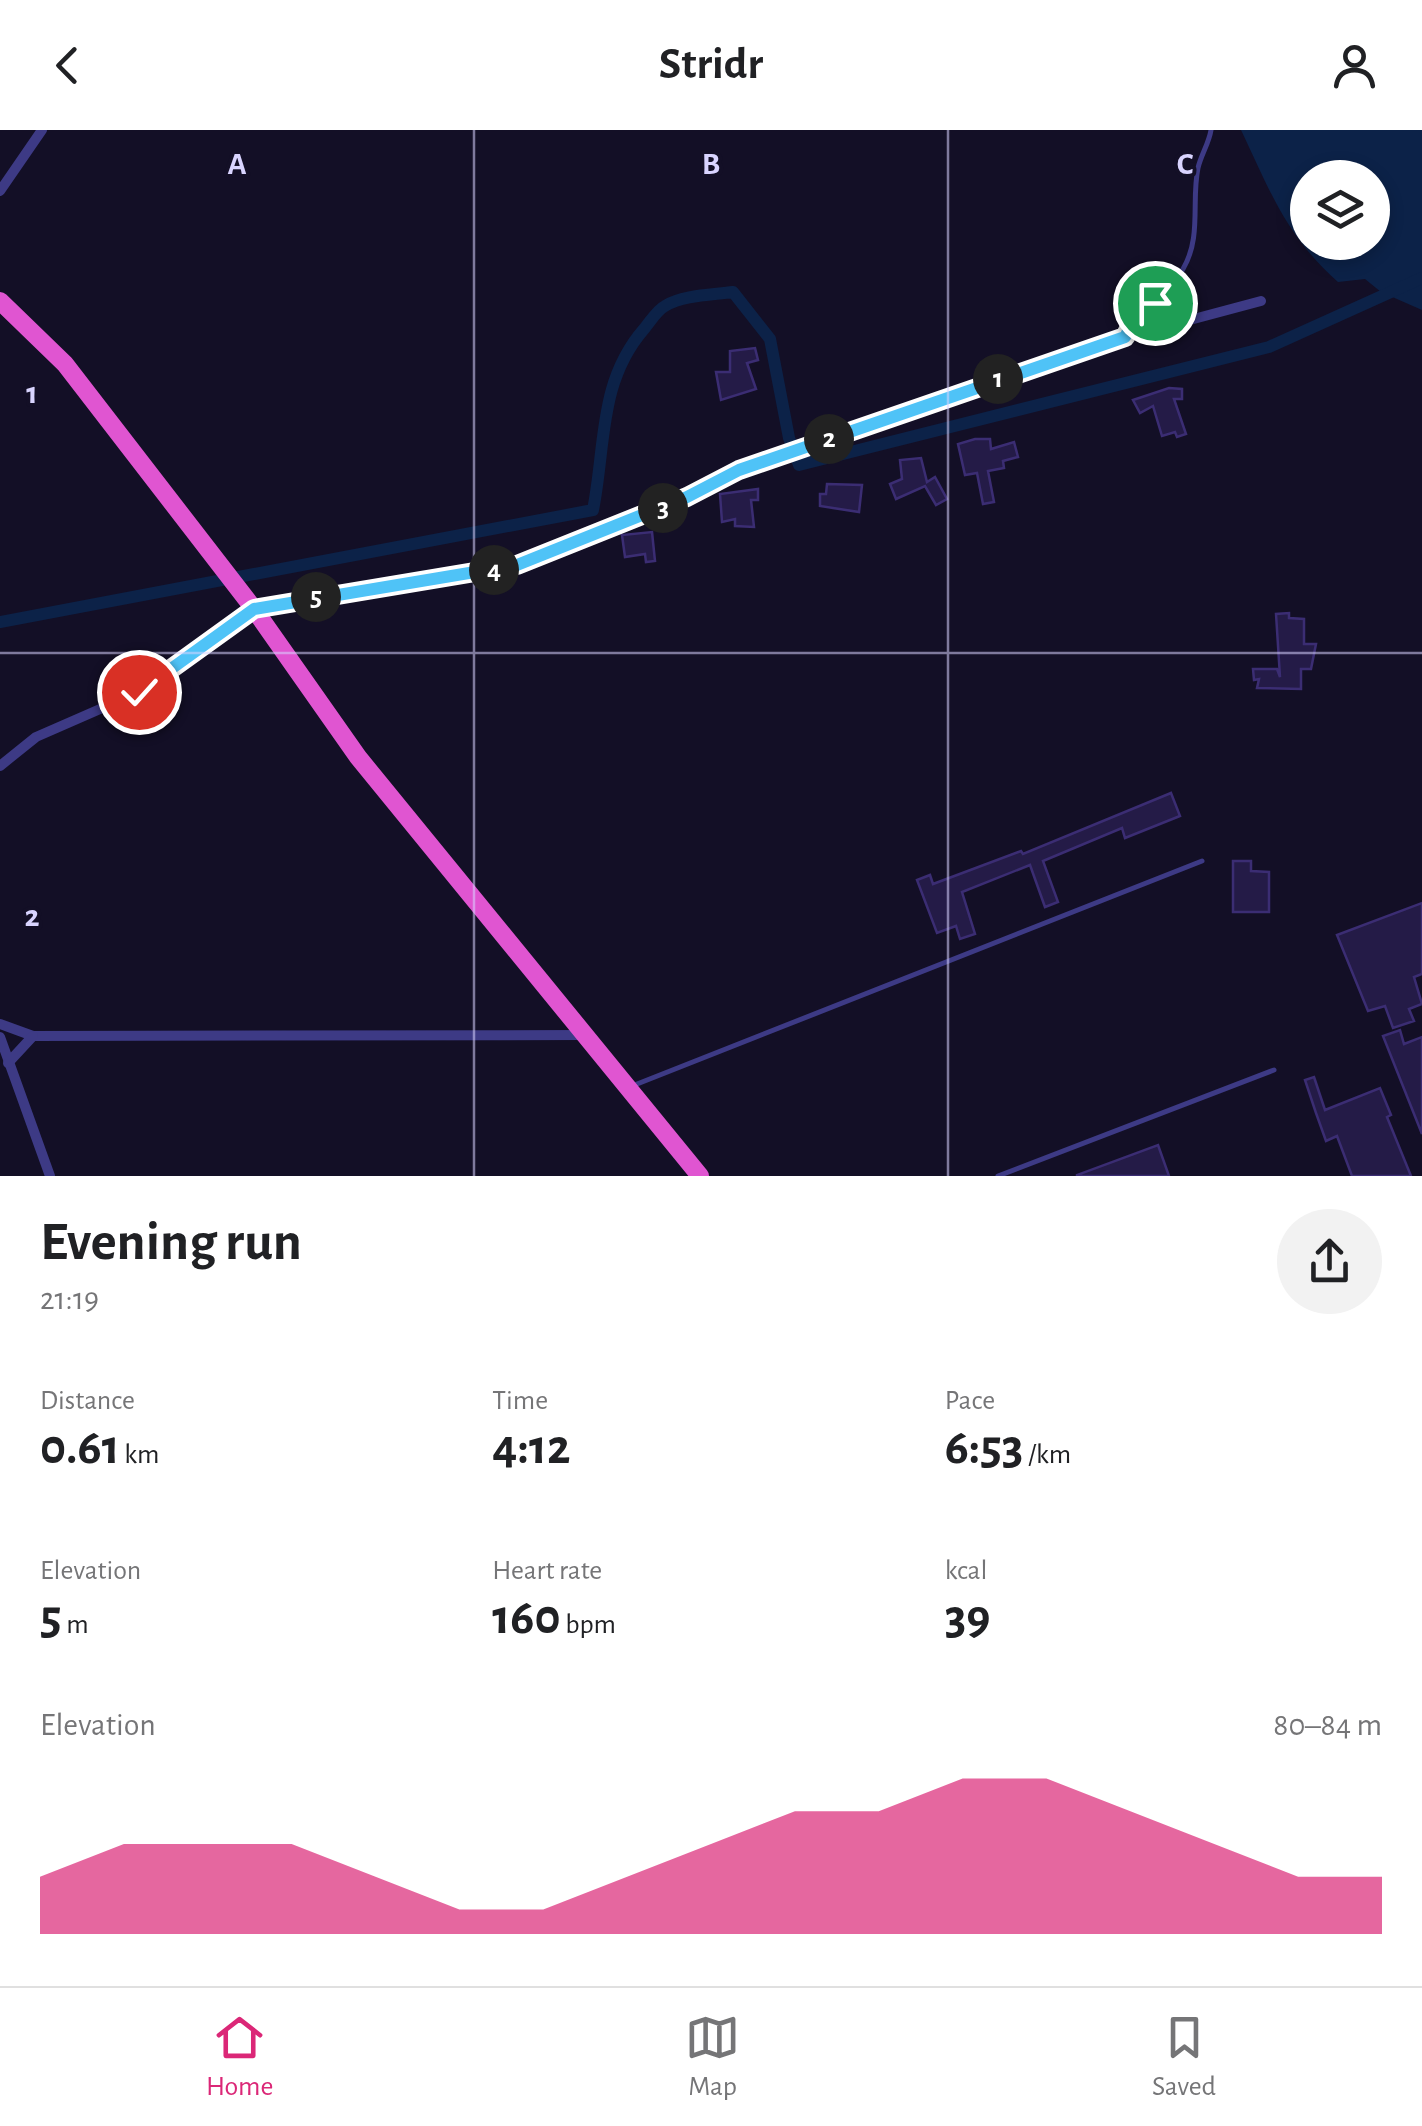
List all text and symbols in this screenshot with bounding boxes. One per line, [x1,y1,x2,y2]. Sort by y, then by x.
icon: back [40,38,95,93]
icon: person [1327,38,1382,93]
text: Stridr [659,42,763,87]
text: A [227,148,247,180]
text: B [702,148,720,180]
text: C [1177,148,1194,180]
map controls [1290,160,1390,260]
button: layers [1290,160,1390,260]
pin [1113,261,1198,346]
icon: arrive [1128,276,1183,331]
pin: 1 [973,354,1023,404]
text: 1 [993,365,1003,393]
text: 1 [26,377,38,409]
pin: 2 [804,414,854,464]
text: 2 [822,425,836,453]
pin: 3 [638,483,688,533]
text: 3 [657,494,669,522]
pin: 4 [469,545,519,595]
text: 4 [487,556,501,584]
pin: 5 [291,572,341,622]
text: 5 [310,583,322,611]
pin [97,650,182,735]
icon: check [112,665,167,720]
text: 2 [24,900,40,932]
button: share [1277,1209,1382,1314]
text: Evening run [40,1215,302,1270]
text: 21:19 [40,1283,99,1315]
text: Distance [40,1387,135,1415]
text: Time [492,1387,548,1415]
text: Pace [945,1387,995,1415]
text: 0.61 [40,1423,120,1473]
text: 4:12 [492,1423,570,1473]
text: 6:53 [945,1423,1023,1473]
text: km [120,1441,159,1469]
text: /km [1023,1441,1071,1469]
text: Elevation [40,1557,141,1585]
text: Heart rate [492,1557,602,1585]
text: kcal [945,1557,987,1585]
text: 5 [40,1593,62,1643]
text: 160 [492,1593,561,1643]
text: 39 [945,1593,990,1643]
text: m [62,1611,89,1639]
text: bpm [561,1611,616,1639]
text: Elevation [40,1709,156,1741]
text: 80–84 m [1273,1709,1382,1741]
tab: Home [206,2010,273,2104]
tab: Map [685,2010,740,2104]
tab: Saved [1152,2010,1216,2104]

